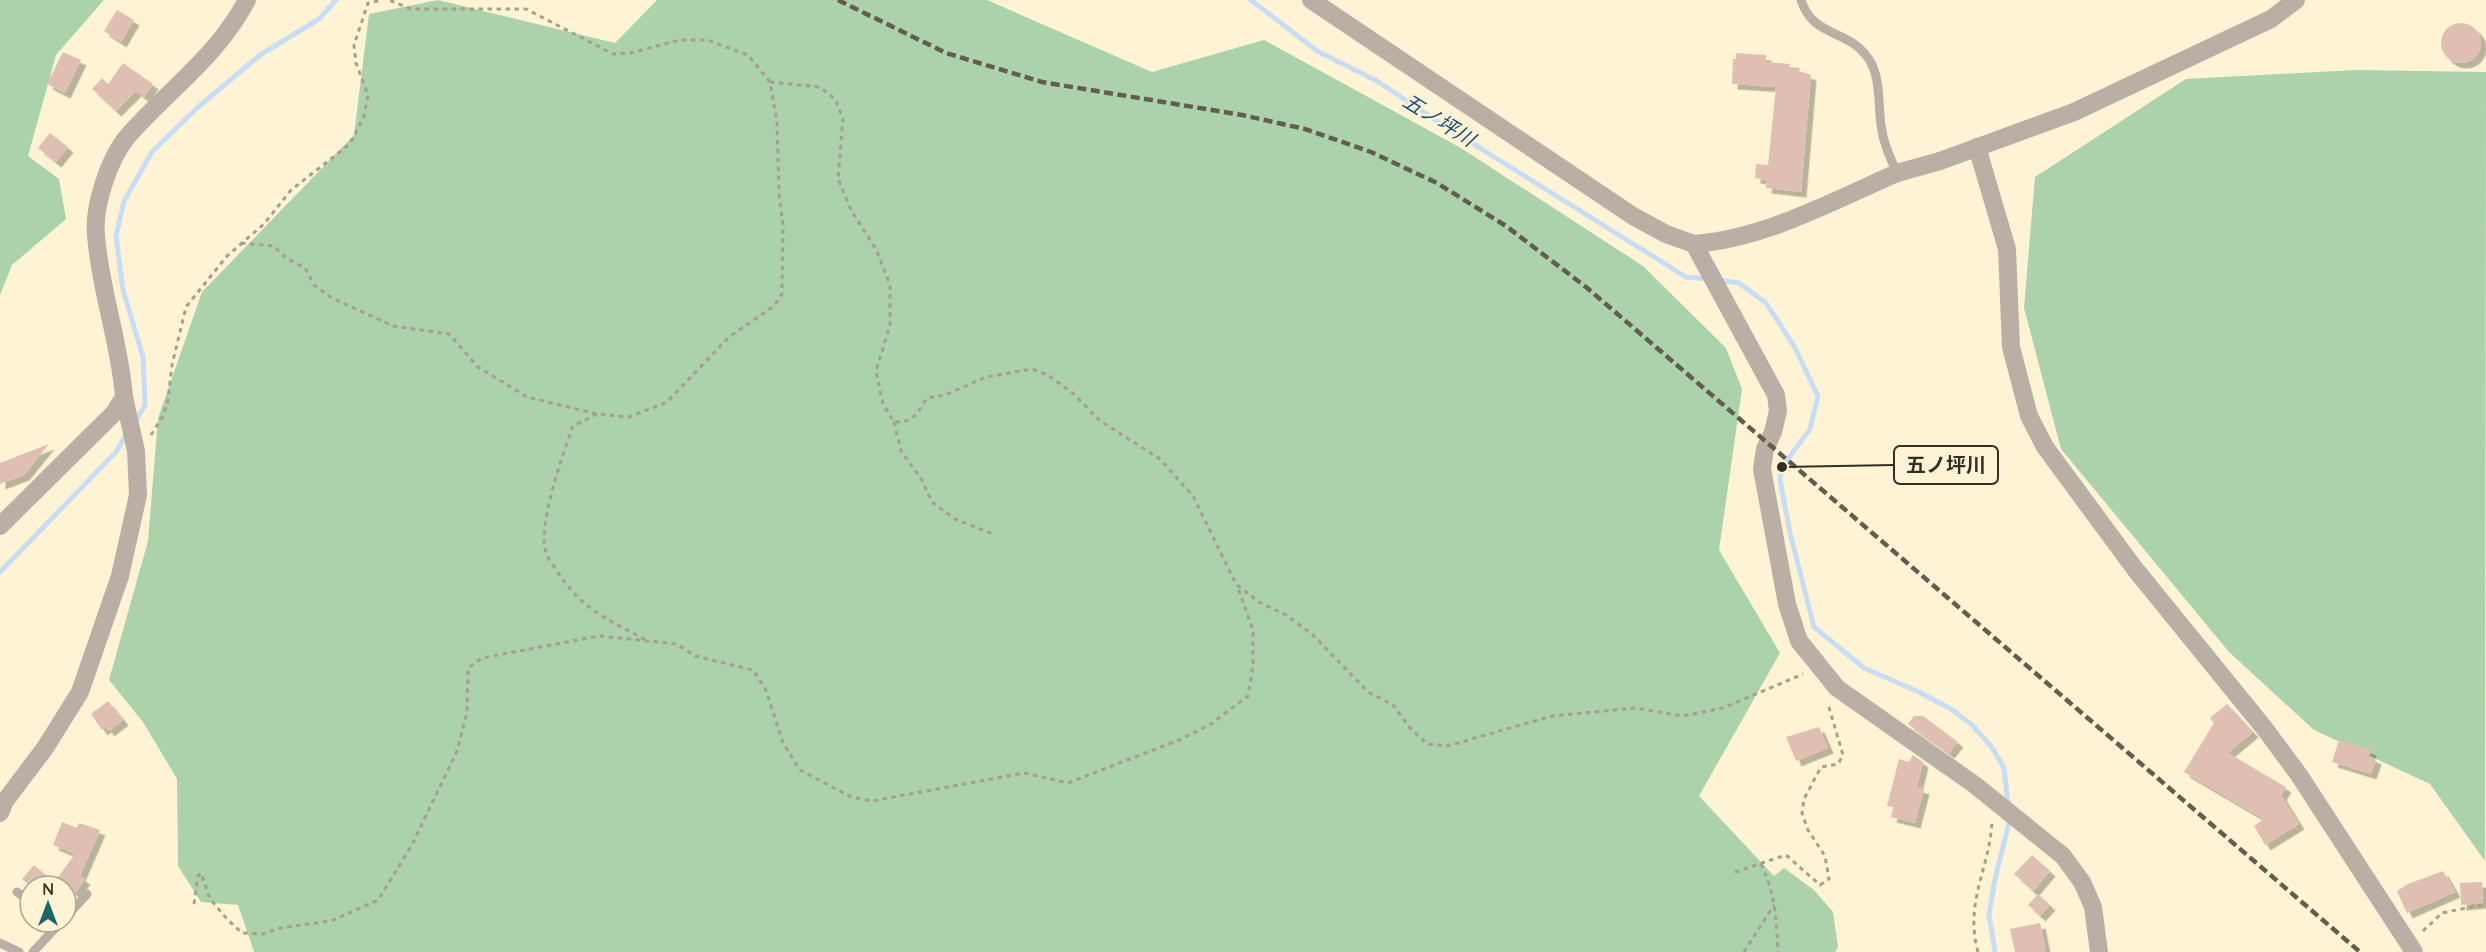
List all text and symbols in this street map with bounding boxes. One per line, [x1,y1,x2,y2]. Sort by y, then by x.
water label: 五ノ坪川 [1399,88,1482,152]
callout: 五ノ坪川 [1894,446,1998,484]
text: 五ノ坪川 [1906,452,1986,477]
north arrow [18,874,78,934]
text: N [42,879,54,899]

